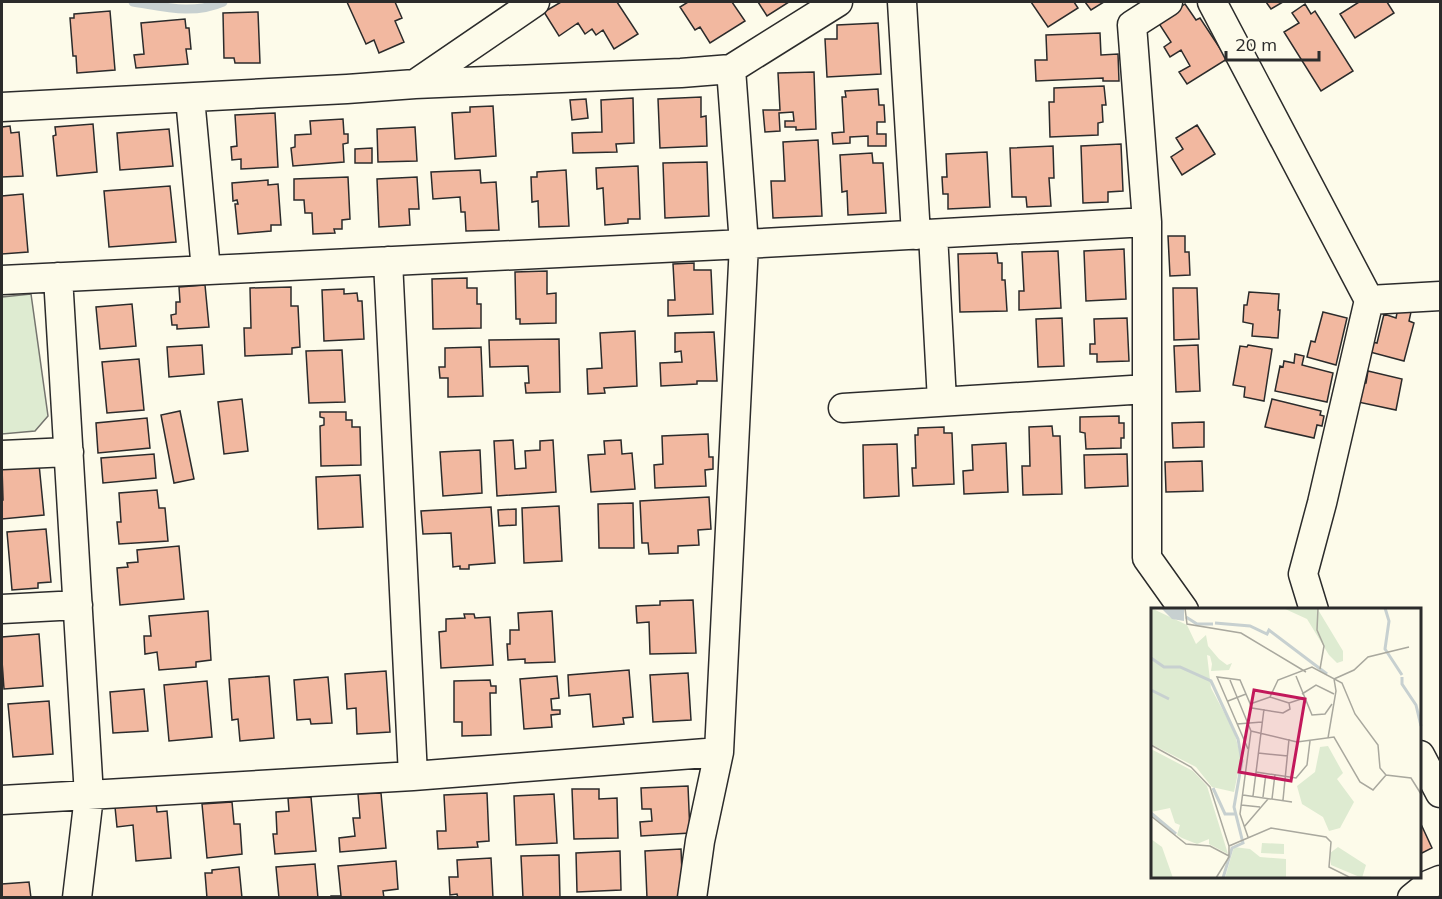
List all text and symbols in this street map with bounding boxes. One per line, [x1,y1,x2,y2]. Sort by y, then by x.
scale bar [1226,24,1319,62]
text: 20 m [1235,33,1277,56]
inset map [1151,608,1421,878]

